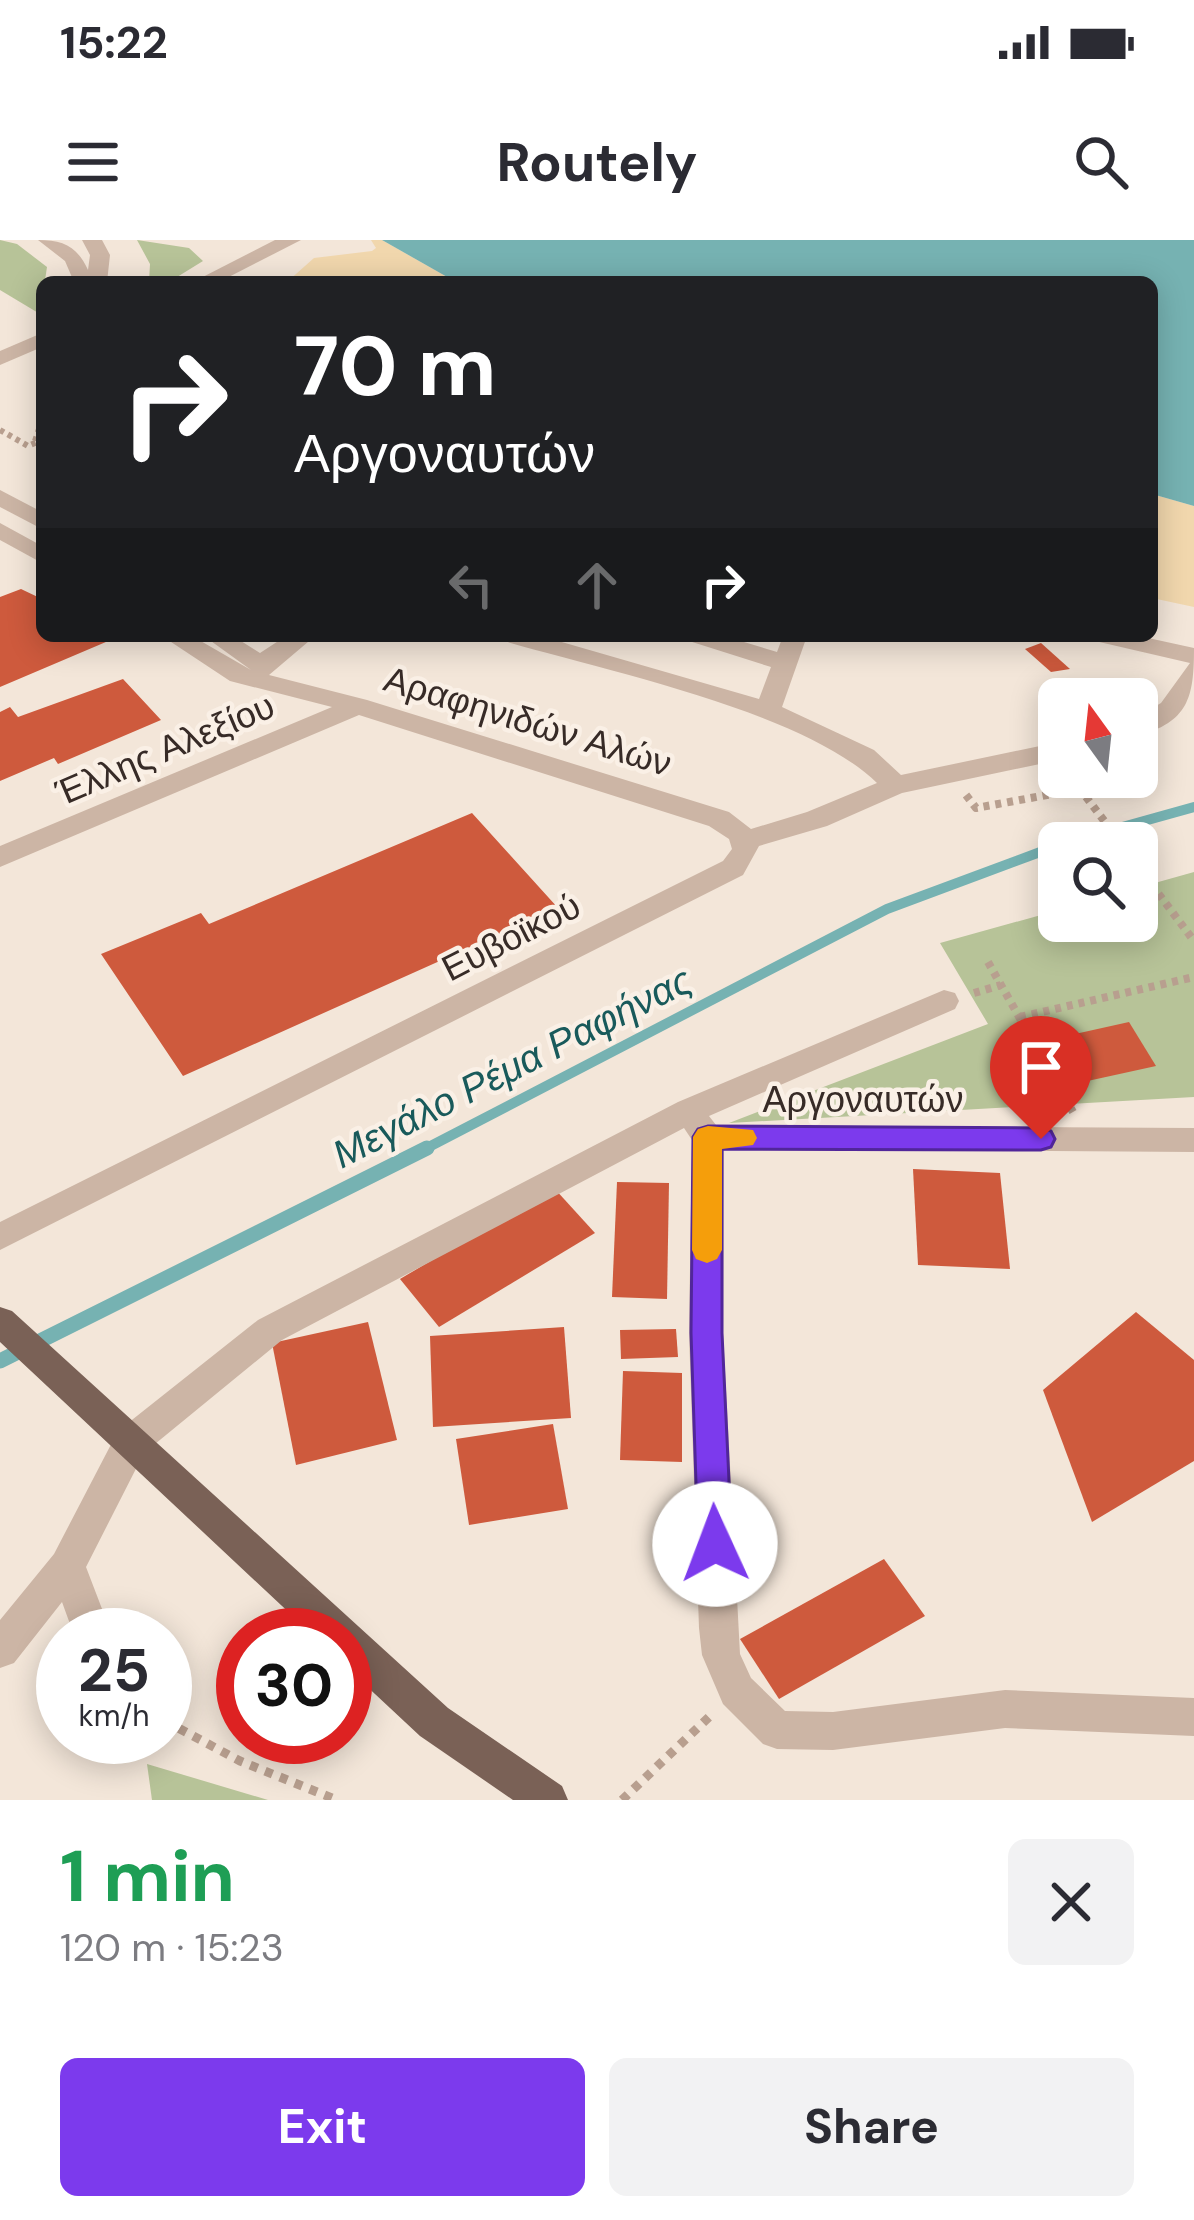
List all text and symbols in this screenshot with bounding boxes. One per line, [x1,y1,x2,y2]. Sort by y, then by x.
text: 15:22 [60,13,168,72]
text: Routely [497,127,697,198]
icon: menu [60,129,126,195]
icon: search [1068,129,1134,195]
text: 70 m [294,312,497,421]
icon: right [96,324,252,480]
text: Αργοναυτών [294,418,595,489]
icon: left [438,552,504,618]
icon: ahead [564,552,630,618]
icon: right [690,552,756,618]
street label: Αραφηνιδών Αλών [379,655,677,787]
north arrow [1038,678,1158,798]
map controls [1038,678,1158,942]
street label: Έλλης Αλεξίου [48,682,281,817]
button: search [1038,822,1158,942]
street label: Ευβοϊκού [434,882,588,992]
water label: Μεγάλο Ρέμα Ραφήνας [324,954,700,1180]
pin [990,1016,1092,1139]
icon: arrive [1008,1034,1074,1100]
street label: Αργοναυτών [763,1076,963,1123]
position arrow [652,1481,778,1607]
speed limit sign: 30 [216,1608,372,1764]
text: 25 [78,1631,150,1710]
text: km/h [79,1696,149,1735]
text: 1 min [60,1830,235,1923]
button: close [1008,1839,1134,1965]
text: 120 m · 15:23 [60,1922,284,1973]
button: Exit [60,2058,585,2196]
button: Share [609,2058,1134,2196]

